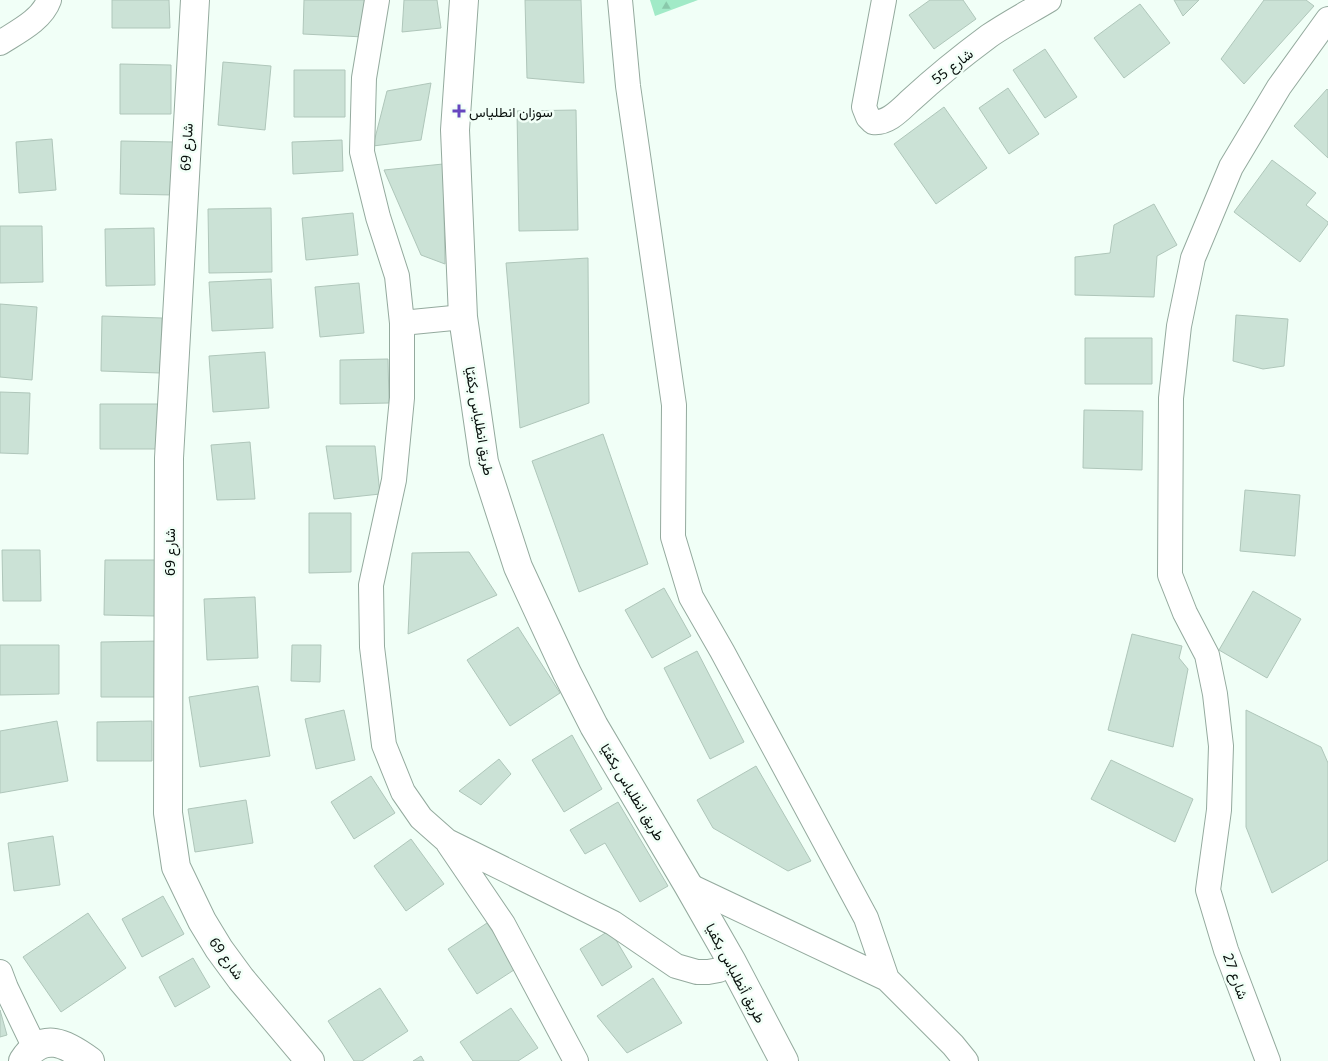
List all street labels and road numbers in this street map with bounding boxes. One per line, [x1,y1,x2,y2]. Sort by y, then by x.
street label: شارع 55 [927,44,978,90]
street label: شارع 69 [175,123,199,171]
street label: طريق انطلياس بكفيّا [461,365,499,477]
street label: شارع 69 [160,528,181,576]
street label: طريق انطلياس بكفيّا [596,740,670,844]
street label: طريق أنطلياس بكفيا [702,920,770,1026]
street label: شارع 69 [204,933,249,984]
street label: شارع 27 [1217,950,1253,1002]

